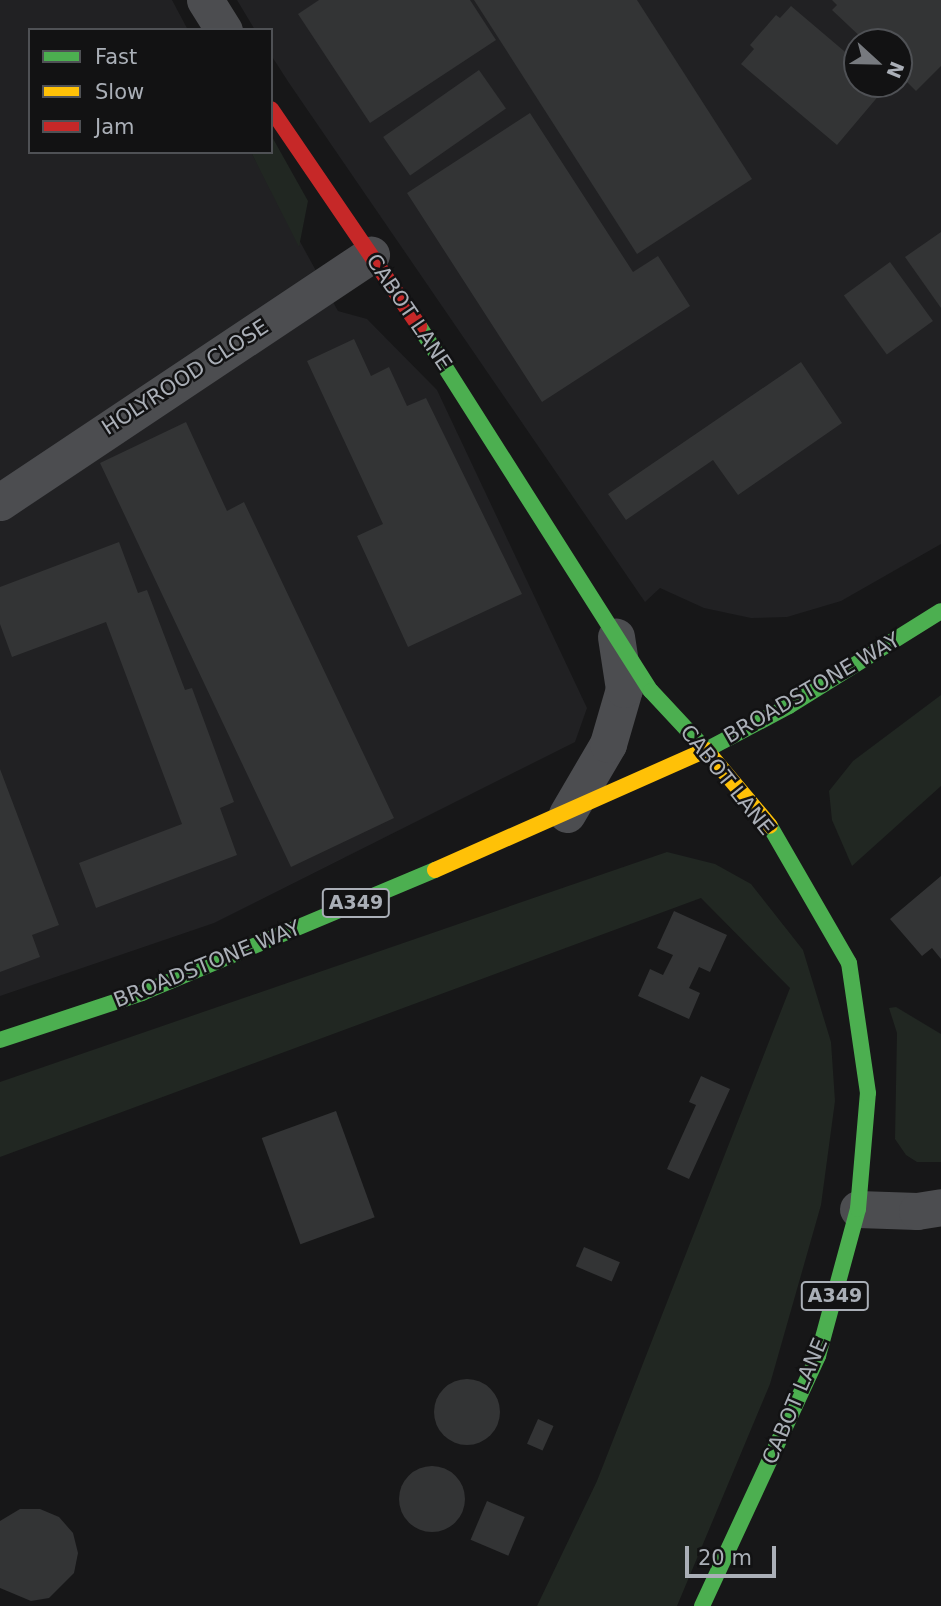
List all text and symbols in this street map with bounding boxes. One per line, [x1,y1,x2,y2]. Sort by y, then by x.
legend [28,28,273,154]
north arrow [843,28,913,98]
text: Fast [95,45,137,69]
text: N [882,59,909,82]
text: Slow [95,80,144,104]
text: Jam [95,115,135,139]
street label: CABOT LANE [361,249,457,375]
street label: HOLYROOD CLOSE [97,314,273,440]
street label: BROADSTONE WAY [719,627,905,749]
street label: CABOT LANE [675,720,779,840]
road number: A349 [321,888,391,918]
street label: BROADSTONE WAY [110,915,304,1013]
road number: A349 [800,1280,870,1312]
street label: CABOT LANE [757,1334,833,1468]
scale bar [689,1532,780,1576]
text: 20 m [698,1546,752,1570]

